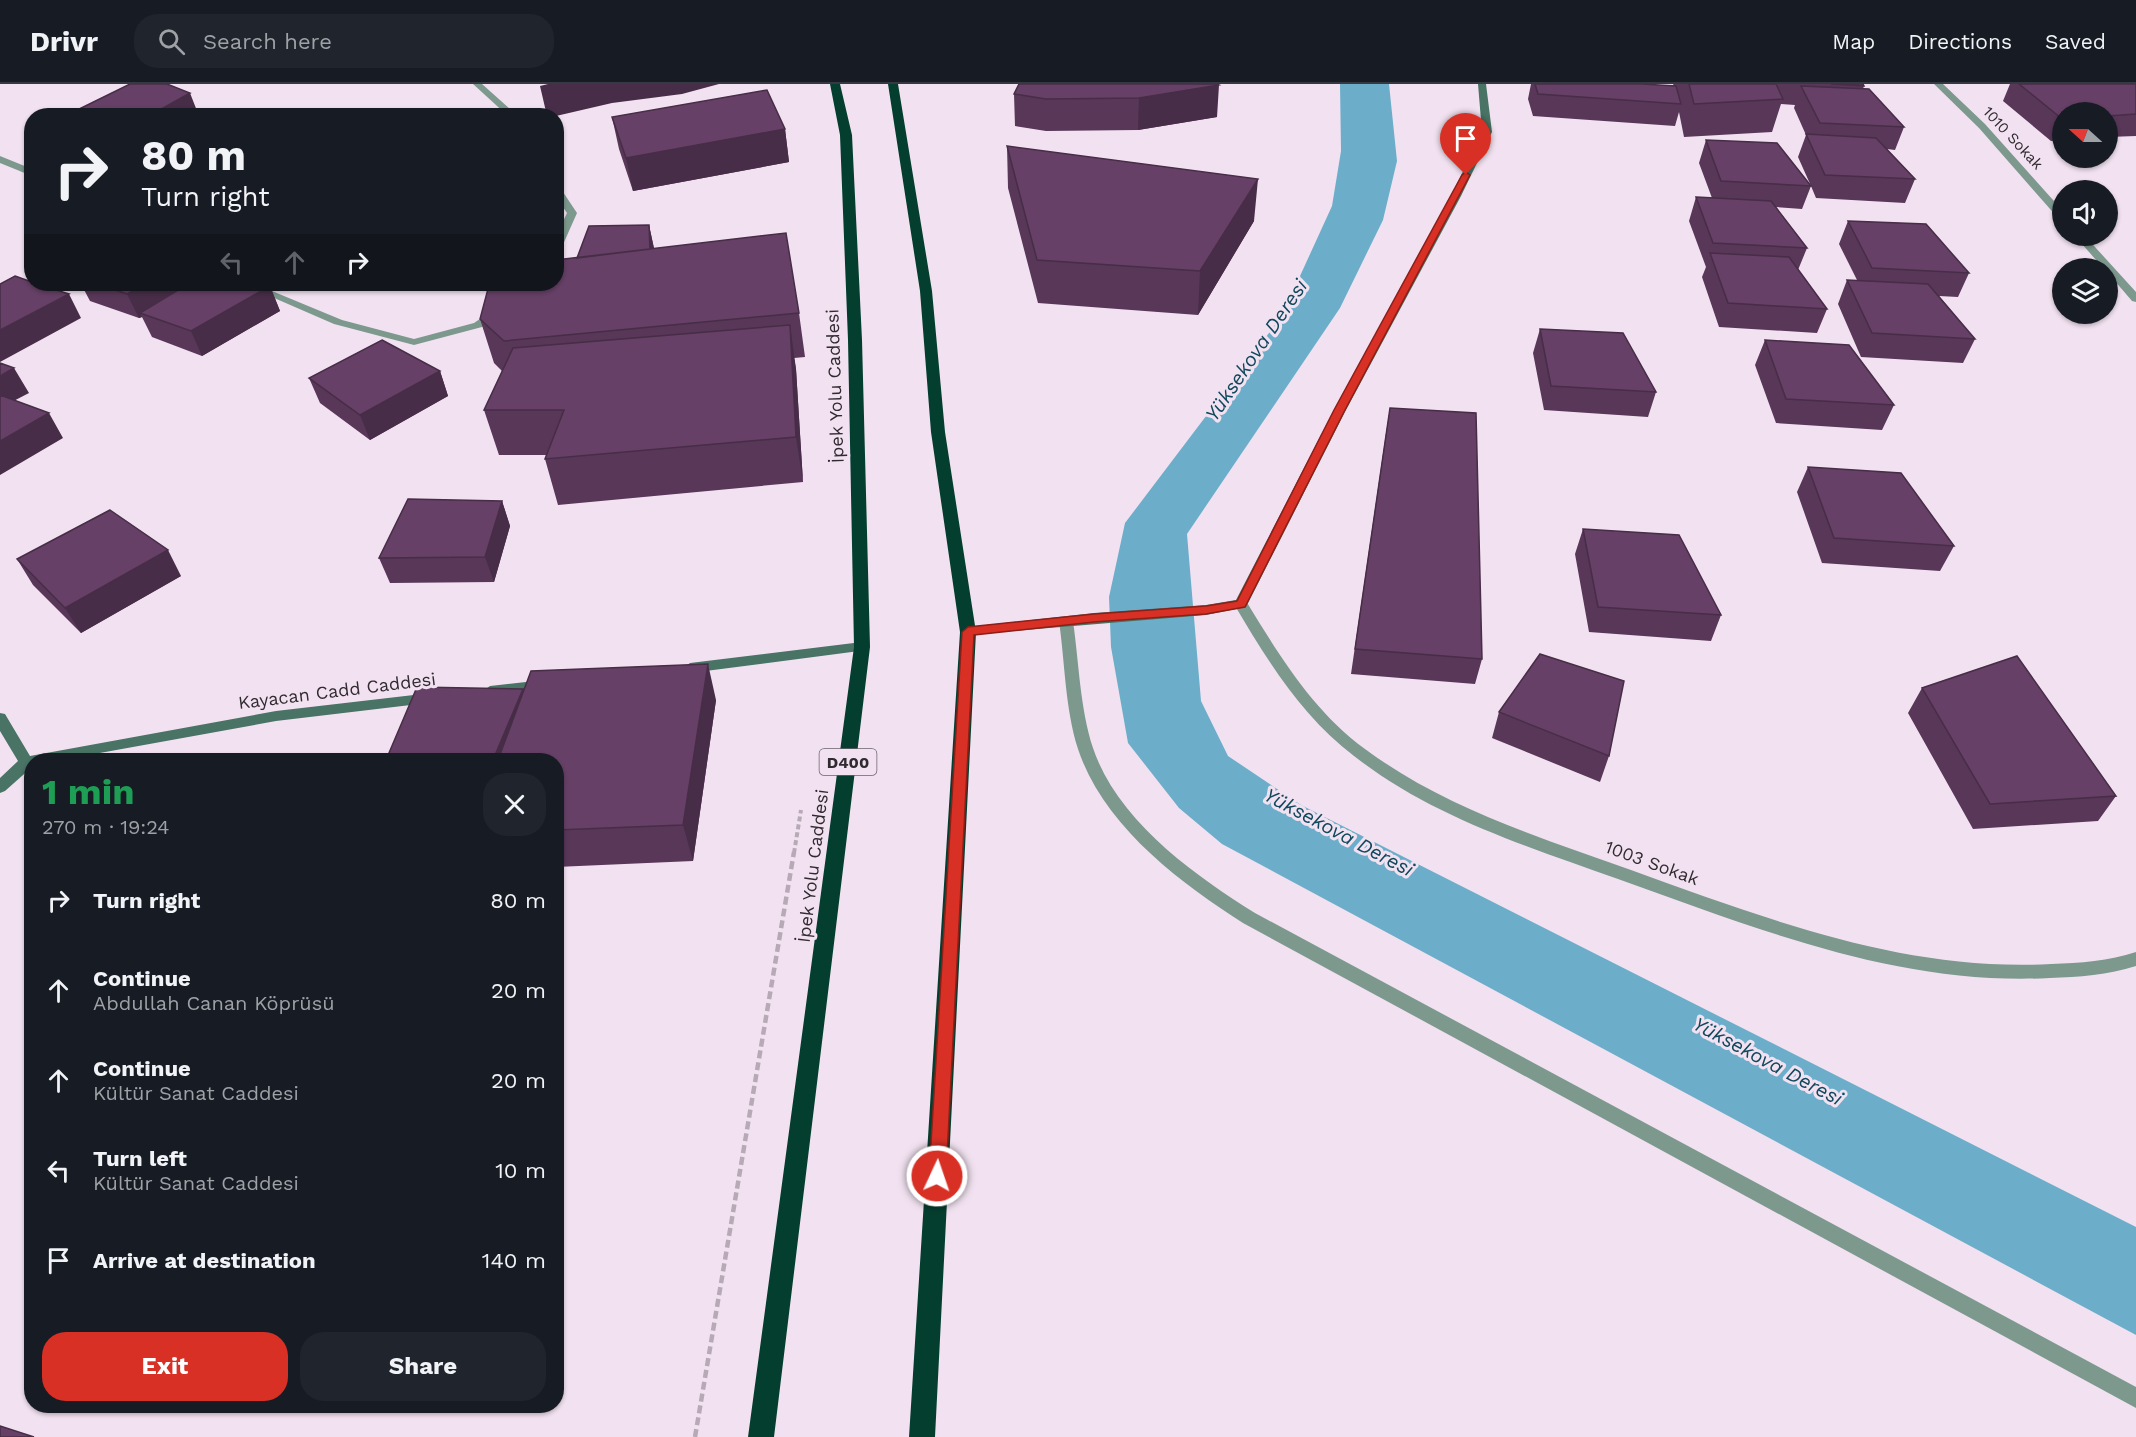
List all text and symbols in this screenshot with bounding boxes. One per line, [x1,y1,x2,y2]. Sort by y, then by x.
search box [134,14,554,68]
text: Drivr [30,25,98,58]
icon: search [155,25,188,58]
text: Search here [203,29,332,54]
text: Map [1832,29,1875,54]
text: Directions [1908,29,2012,54]
text: Saved [2045,29,2106,54]
north arrow [2052,102,2118,168]
map controls [2052,102,2118,324]
street label: 1010 Sokak [1979,103,2047,174]
pin [1440,113,1491,175]
icon: arrive [1449,122,1482,155]
text: 80 m [141,131,246,180]
icon: right [42,132,120,210]
button: sound [2052,180,2118,246]
text: Turn right [141,181,270,213]
icon: left [215,246,248,279]
icon: ahead [278,246,311,279]
icon: right [341,246,374,279]
button: layers [2052,258,2118,324]
water label: Yüksekova Deresi [1200,274,1313,425]
street label: İpek Yolu Caddesi [821,308,848,464]
street label: Kayacan Cadd Caddesi [237,668,437,713]
road number: D400 [820,749,876,775]
text: 1 min [42,771,134,813]
button: close [483,773,546,836]
water label: Yüksekova Deresi [1260,783,1418,882]
street label: İpek Yolu Caddesi [793,788,832,944]
text: 270 m · 19:24 [42,815,170,839]
street label: 1003 Sokak [1602,836,1702,889]
icon: right [42,884,75,917]
text: Turn right [93,888,200,913]
text: 80 m [490,888,546,913]
text: Continue [93,966,191,991]
icon: ahead [42,974,75,1007]
text: 20 m [491,978,546,1003]
text: Abdullah Canan Köprüsü [93,991,335,1015]
water label: Yüksekova Deresi [1689,1012,1847,1111]
text: Continue [93,1056,191,1081]
icon: ahead [42,1064,75,1097]
text: 20 m [491,1068,546,1093]
text: Kültür Sanat Caddesi [93,1081,299,1105]
position arrow [905,1144,969,1208]
text: Turn left [93,1146,187,1171]
icon: left [42,1154,75,1187]
text: 10 m [495,1158,546,1183]
text: Kültür Sanat Caddesi [93,1171,299,1195]
icon: arrive [42,1244,75,1277]
text: Arrive at destination [93,1248,316,1273]
text: 140 m [482,1248,546,1273]
button: Exit [42,1332,288,1401]
button: Share [300,1332,546,1401]

